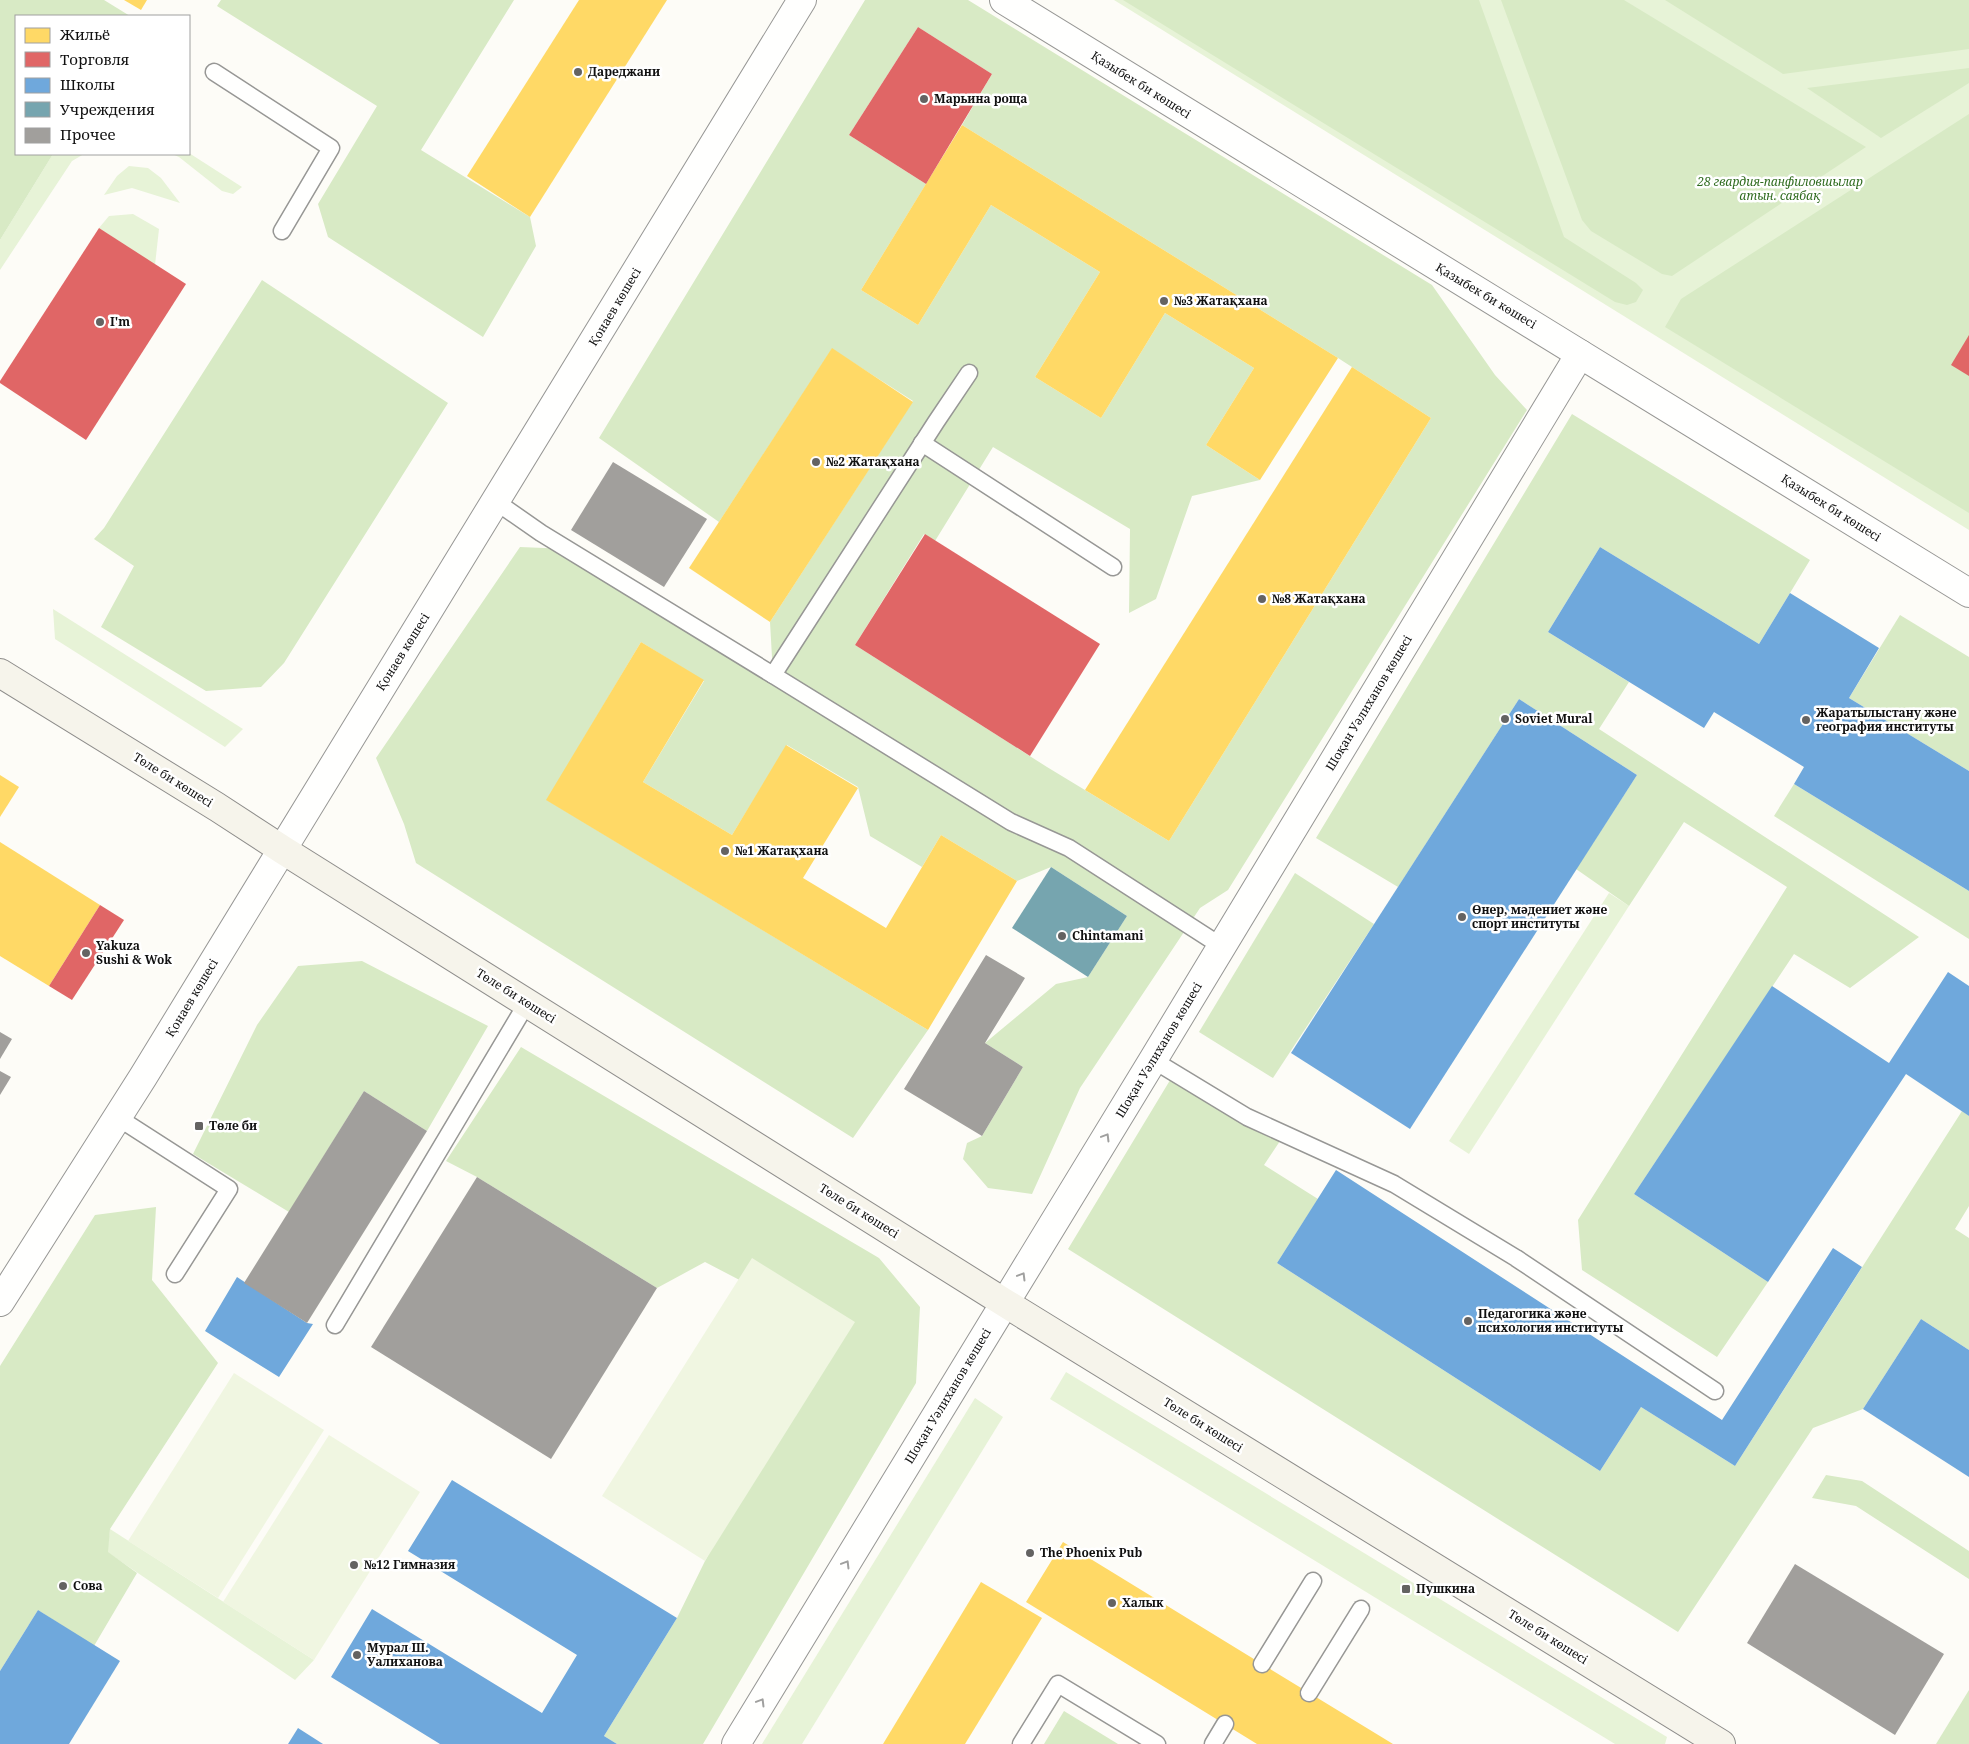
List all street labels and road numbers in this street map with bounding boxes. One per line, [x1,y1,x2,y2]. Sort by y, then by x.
street label: Қазыбек би көшесі [1088,47,1194,122]
street label: Қазыбек би көшесі [1433,259,1540,332]
street label: Қонаев көшесі [584,264,645,349]
street label: Қазыбек би көшесі [1778,470,1884,545]
street label: Қонаев көшесі [372,610,433,694]
street label: Шоқан Уәлиханов көшесі [1321,632,1416,774]
street label: Төле би көшесі [130,748,216,811]
street label: Қонаев көшесі [161,955,222,1040]
street label: Төле би көшесі [473,964,559,1027]
street label: Шоқан Уәлиханов көшесі [1111,979,1206,1121]
street label: Төле би көшесі [816,1179,902,1242]
street label: Шоқан Уәлиханов көшесі [900,1325,995,1467]
street label: Төле би көшесі [1160,1393,1246,1456]
street label: Төле би көшесі [1505,1605,1591,1668]

